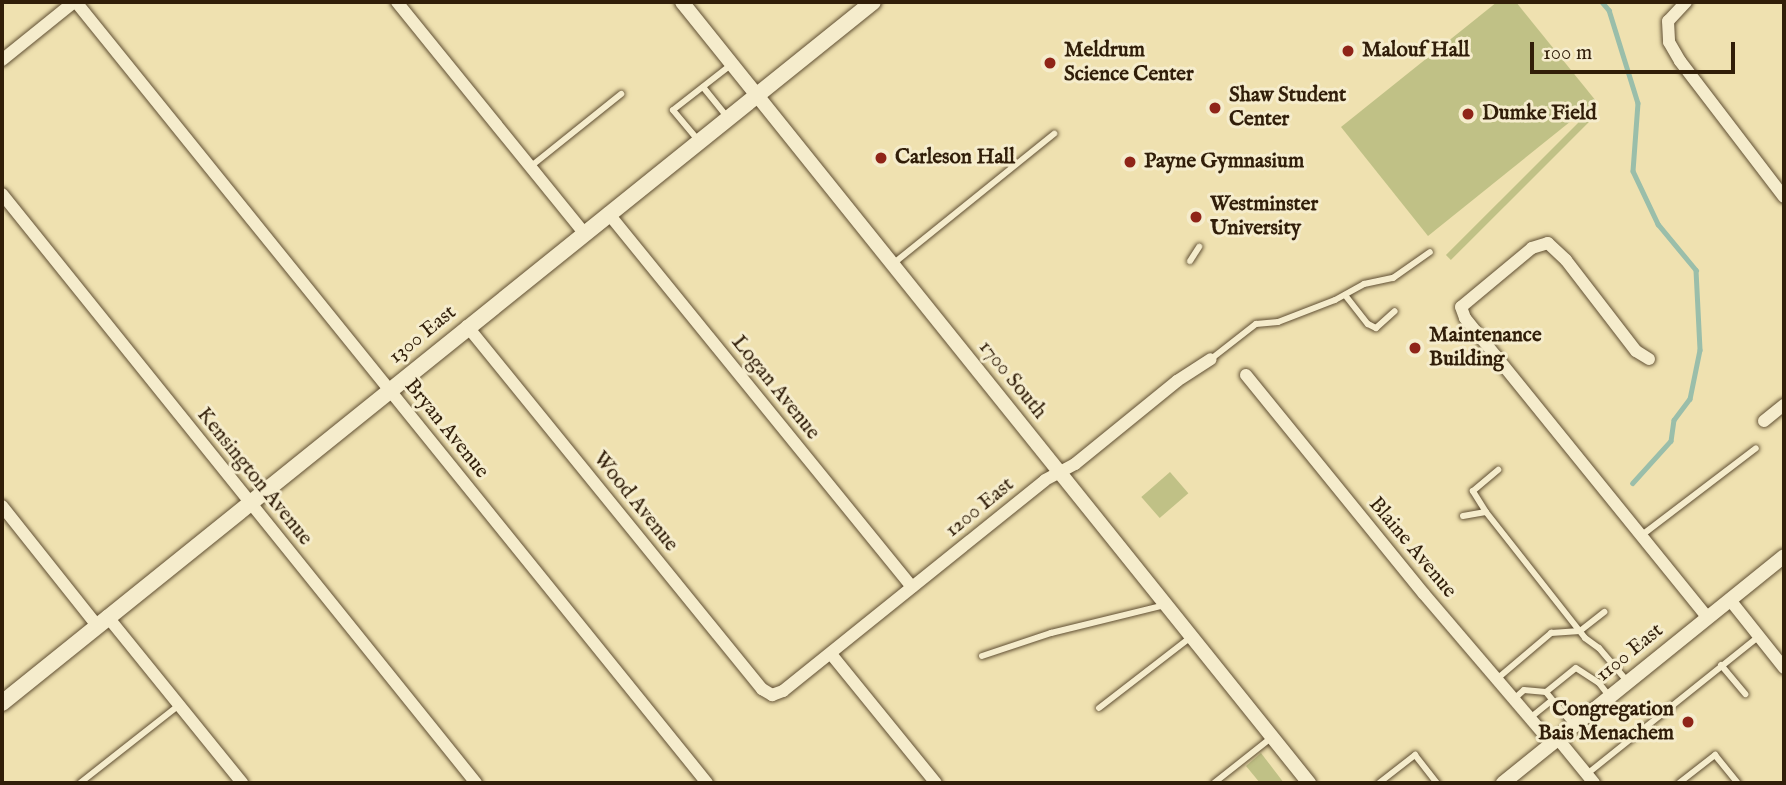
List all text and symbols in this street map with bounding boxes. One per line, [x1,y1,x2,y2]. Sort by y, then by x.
scale bar [1534,28,1739,72]
place label: Meldrum Science Center [1064,38,1194,88]
place label: Malouf Hall [1362,38,1469,64]
text: 100 m [1543,40,1592,67]
marker: Malouf Hall [1340,43,1356,59]
marker: Meldrum Science Center [1042,55,1058,71]
place label: Shaw Student Center [1229,83,1346,133]
marker: Shaw Student Center [1207,100,1223,116]
place label: Dumke Field [1482,101,1597,127]
marker: Dumke Field [1460,106,1476,122]
place label: Carleson Hall [895,145,1015,171]
place label: Payne Gymnasium [1144,149,1304,175]
marker: Carleson Hall [873,150,889,166]
marker: Payne Gymnasium [1122,154,1138,170]
place label: Westminster University [1210,192,1318,242]
marker: Westminster University [1188,209,1204,225]
street label: 1300 East [384,300,462,370]
place label: Maintenance Building [1429,323,1542,373]
street label: Logan Avenue [725,331,825,445]
street label: 1700 South [973,335,1051,425]
marker: Maintenance Building [1407,340,1423,356]
street label: Bryan Avenue [398,374,494,484]
street label: Kensington Avenue [191,403,317,551]
street label: Wood Avenue [587,447,683,557]
street label: 1200 East [941,473,1019,543]
street label: Blaine Avenue [1363,492,1461,604]
street label: 1100 East [1591,618,1669,688]
place label: Congregation Bais Menachem [1538,697,1674,747]
marker: Congregation Bais Menachem [1680,714,1696,730]

